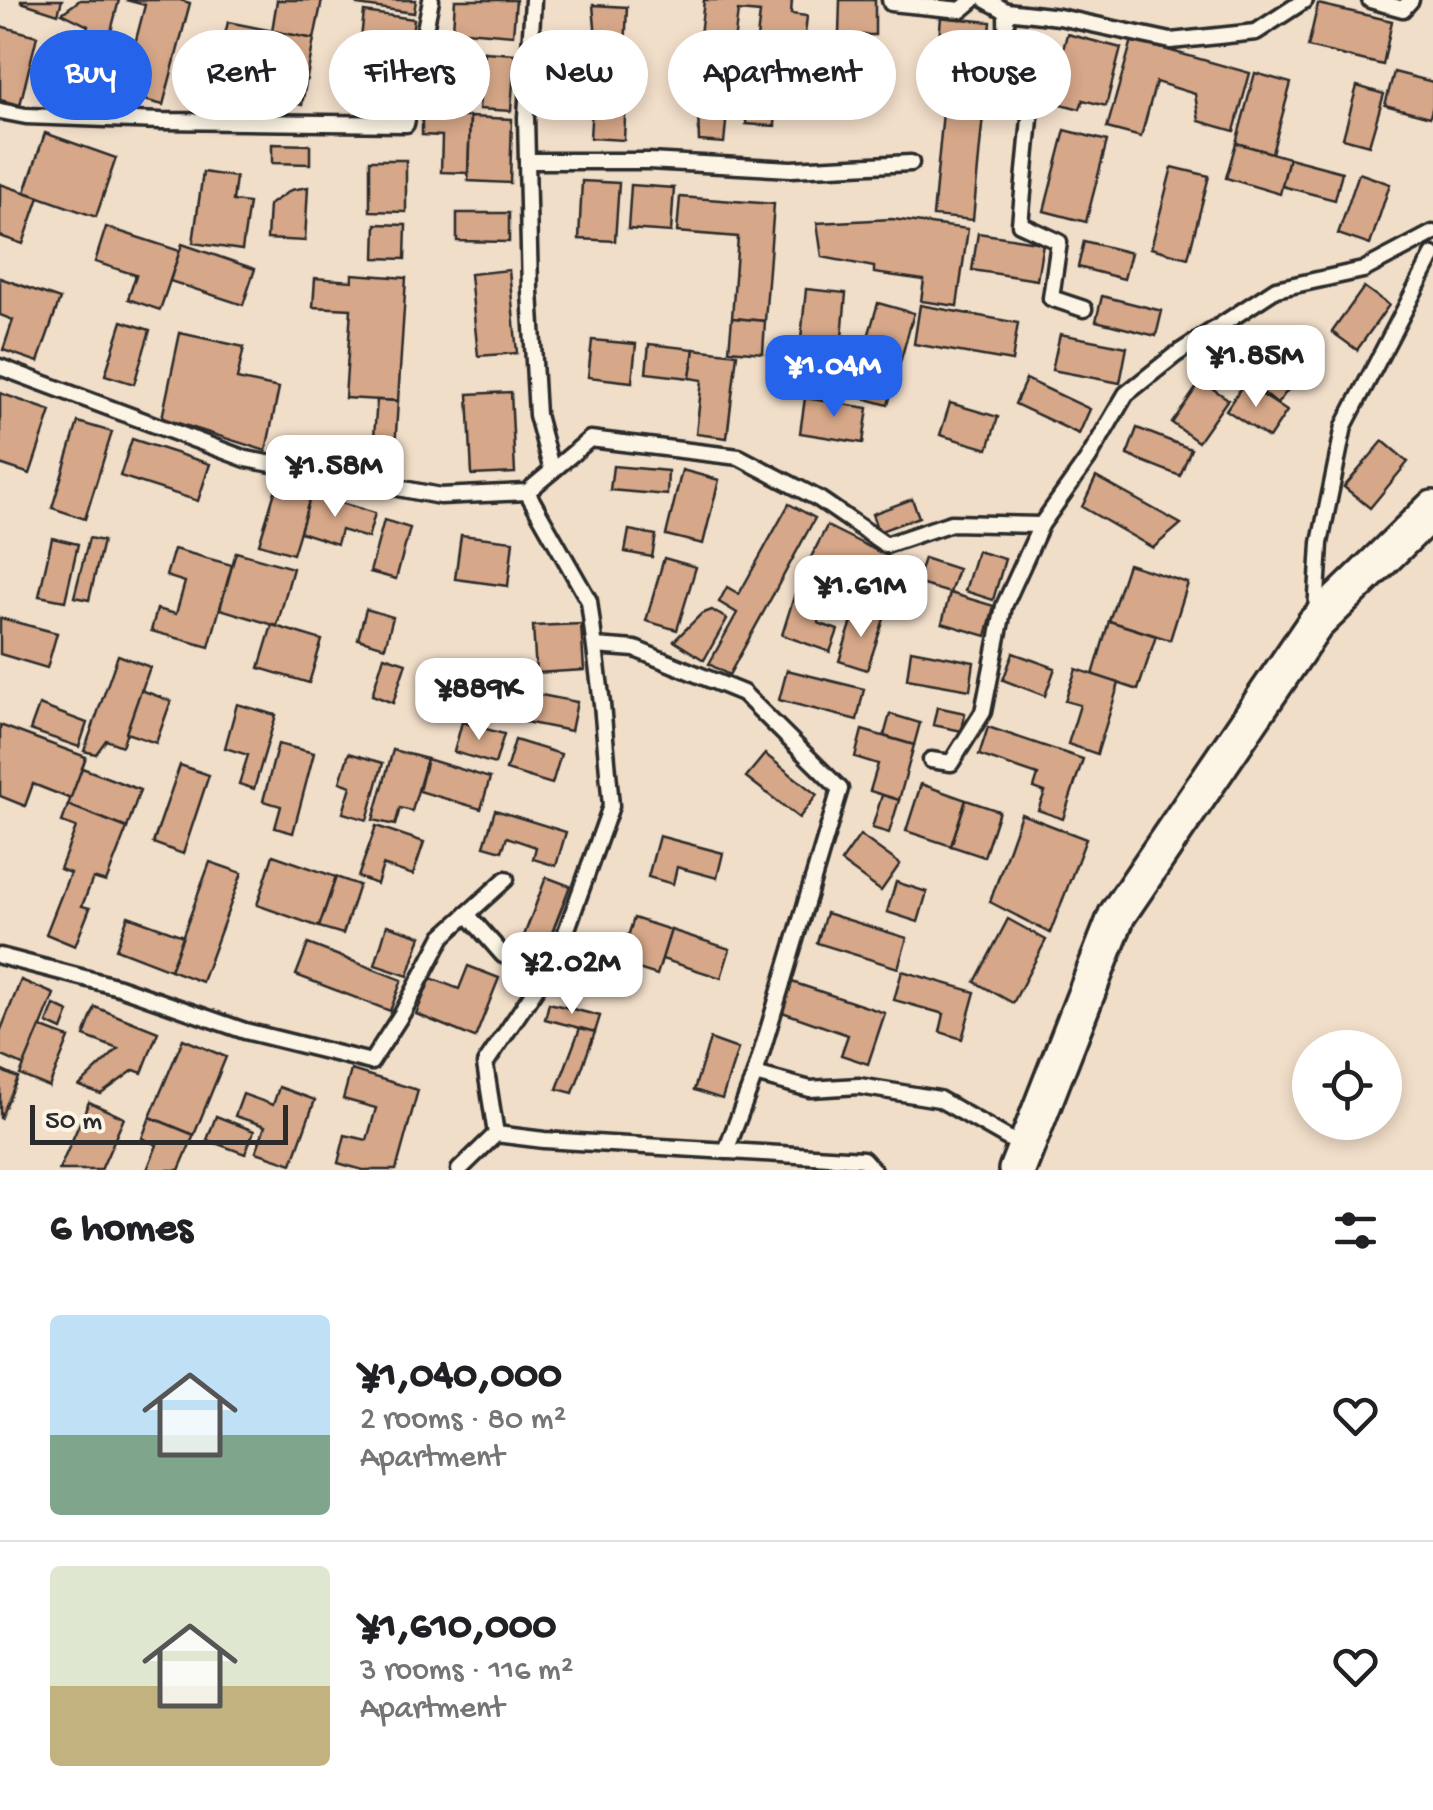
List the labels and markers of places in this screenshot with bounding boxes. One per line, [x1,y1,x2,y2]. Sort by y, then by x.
pin: ¥1.85M [1175,325,1337,410]
pin: ¥1.04M [753,335,915,420]
pin: ¥1.58M [254,435,416,520]
pin: ¥1.61M [780,555,942,640]
pin: ¥889K [409,658,549,743]
pin: ¥2.02M [491,932,653,1017]

